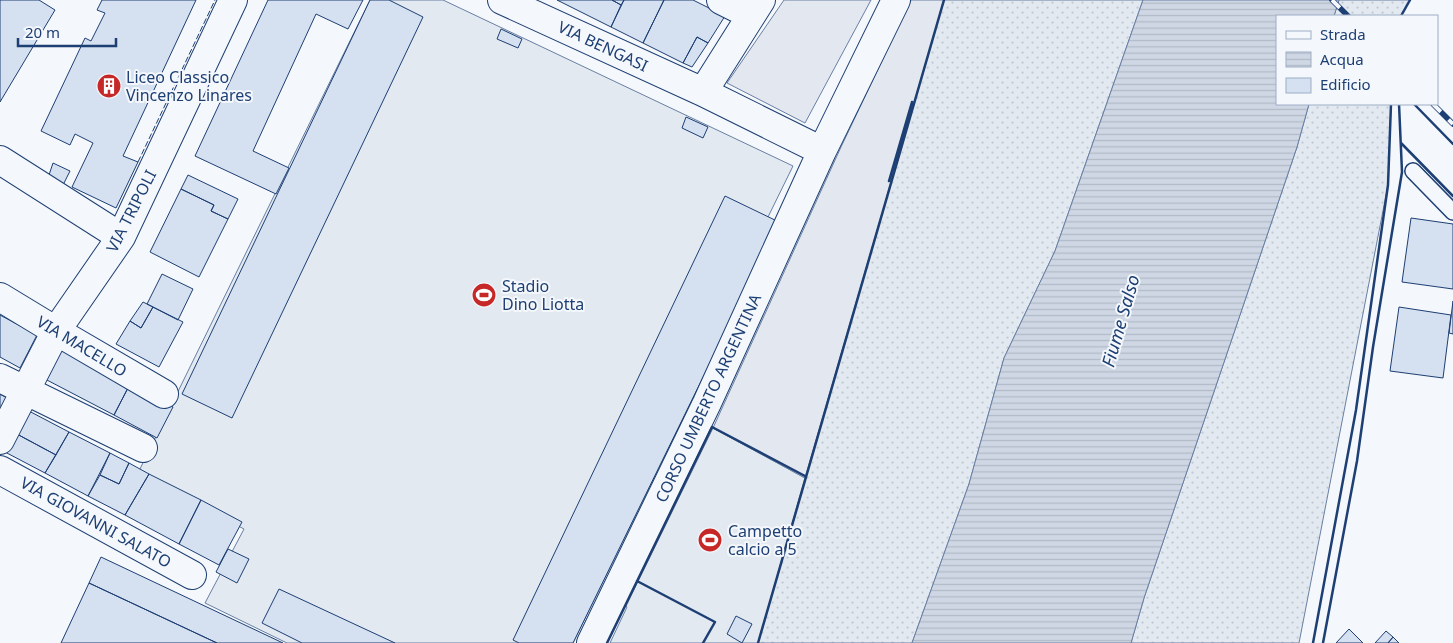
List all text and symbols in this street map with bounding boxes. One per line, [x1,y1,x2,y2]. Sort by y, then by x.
scale bar [18,15,115,47]
legend [1276,15,1438,105]
street label: VIA BENGASI [554,16,652,76]
text: 20 m [25,22,60,42]
text: Strada [1320,24,1366,44]
text: Acqua [1320,49,1364,69]
place label: Liceo Classico Vincenzo Linares [126,66,252,106]
building icon: Liceo Classico Vincenzo Linares [96,73,122,99]
text: Edificio [1320,74,1371,94]
street label: VIA TRIPOLI [101,166,161,256]
water label: Fiume Salso [1095,272,1145,370]
place label: Stadio Dino Liotta [502,275,584,315]
sports icon: Stadio Dino Liotta [471,282,497,308]
street label: CORSO UMBERTO ARGENTINA [650,289,766,506]
street label: VIA MACELLO [33,310,131,382]
street label: VIA GIOVANNI SALATO [17,471,175,573]
place label: Campetto calcio a 5 [728,520,802,560]
sports icon: Campetto calcio a 5 [697,527,723,553]

